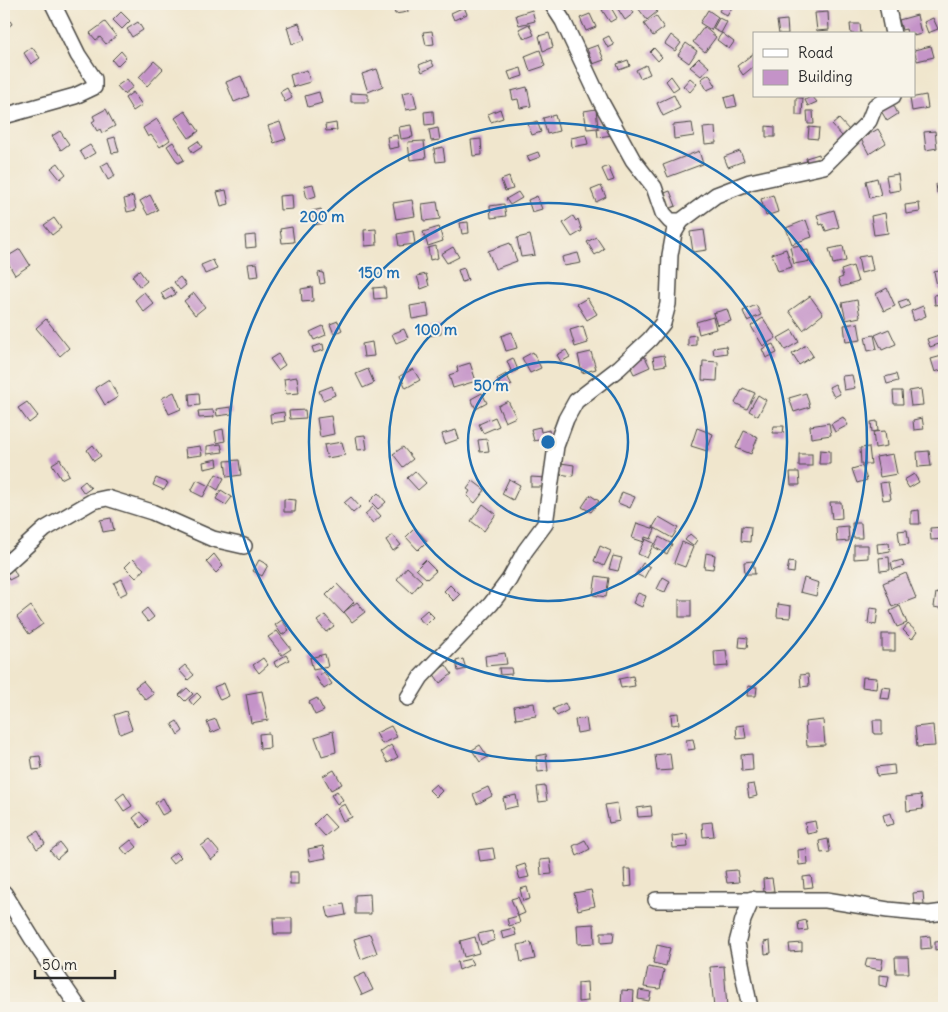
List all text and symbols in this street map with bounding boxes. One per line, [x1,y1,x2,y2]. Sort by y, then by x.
legend [753,32,916,98]
text: Road [798,43,833,62]
text: Building [798,67,853,86]
text: 200 m [300,207,344,226]
text: 150 m [358,263,400,282]
text: 100 m [415,320,457,339]
text: 50 m [473,376,509,395]
centre of rings [539,433,557,451]
scale bar [35,947,115,979]
text: 50 m [42,955,77,974]

